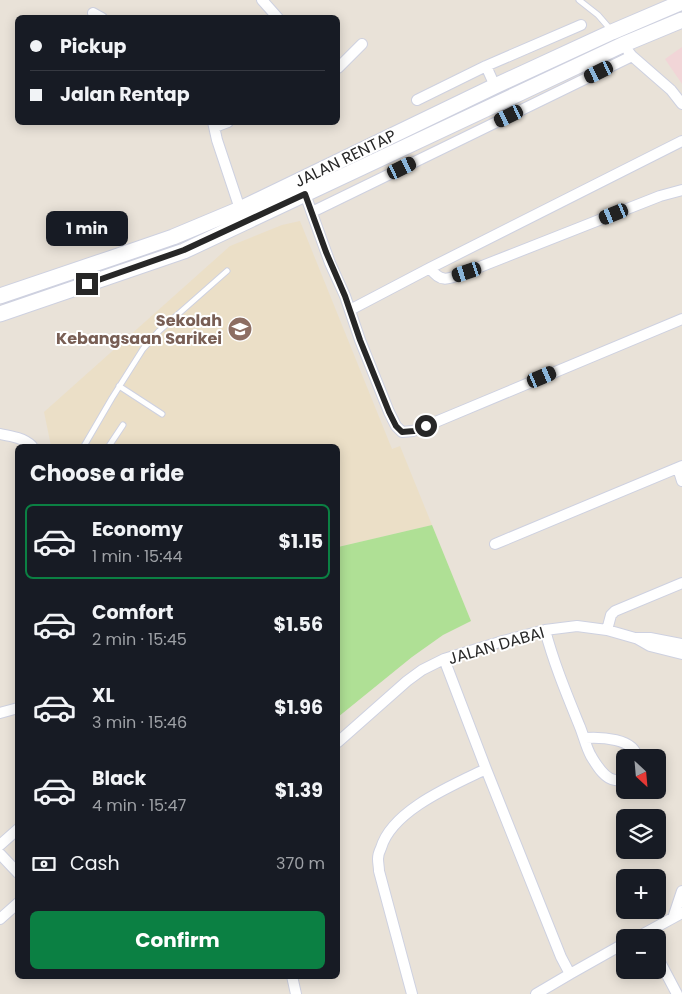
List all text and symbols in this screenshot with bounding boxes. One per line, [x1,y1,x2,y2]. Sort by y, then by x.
text: Pickup [60,33,126,60]
car [582,59,615,85]
text: Jalan Rentap [60,81,190,108]
car [492,103,525,129]
street label: JALAN RENTAP [291,124,400,193]
car [385,155,418,181]
car [597,201,630,227]
callout: 1 min [46,212,128,246]
text: 1 min [66,217,108,240]
car [450,260,483,284]
route end [76,273,98,295]
place label: Sekolah Kebangsaan Sarikei [56,309,222,350]
school or university icon: Sekolah Kebangsaan Sarikei [227,316,253,342]
car [525,364,558,390]
route start [415,415,437,437]
text: Choose a ride [30,458,184,489]
text: Economy [92,516,183,543]
icon: car [32,519,77,564]
text: $1.15 [279,528,323,555]
text: 1 min · 15:44 [92,545,183,568]
text: Comfort [92,599,174,626]
icon: car [32,602,77,647]
text: $1.56 [274,611,323,638]
street label: JALAN DABAI [445,621,547,670]
text: 2 min · 15:45 [92,628,187,651]
text: XL [92,682,115,709]
icon: car [32,685,77,730]
text: $1.96 [274,694,323,721]
text: 3 min · 15:46 [92,711,187,734]
north arrow [616,749,666,799]
map controls [616,749,666,979]
text: Black [92,765,146,792]
icon: car [32,768,77,813]
text: $1.39 [275,777,323,804]
text: 4 min · 15:47 [92,794,186,817]
button: layers [616,809,666,859]
icon: cash [30,850,58,878]
text: Cash [70,850,120,877]
text: 370 m [276,852,325,875]
button: + [616,869,666,919]
button: Confirm [30,911,325,969]
button: − [616,929,666,979]

